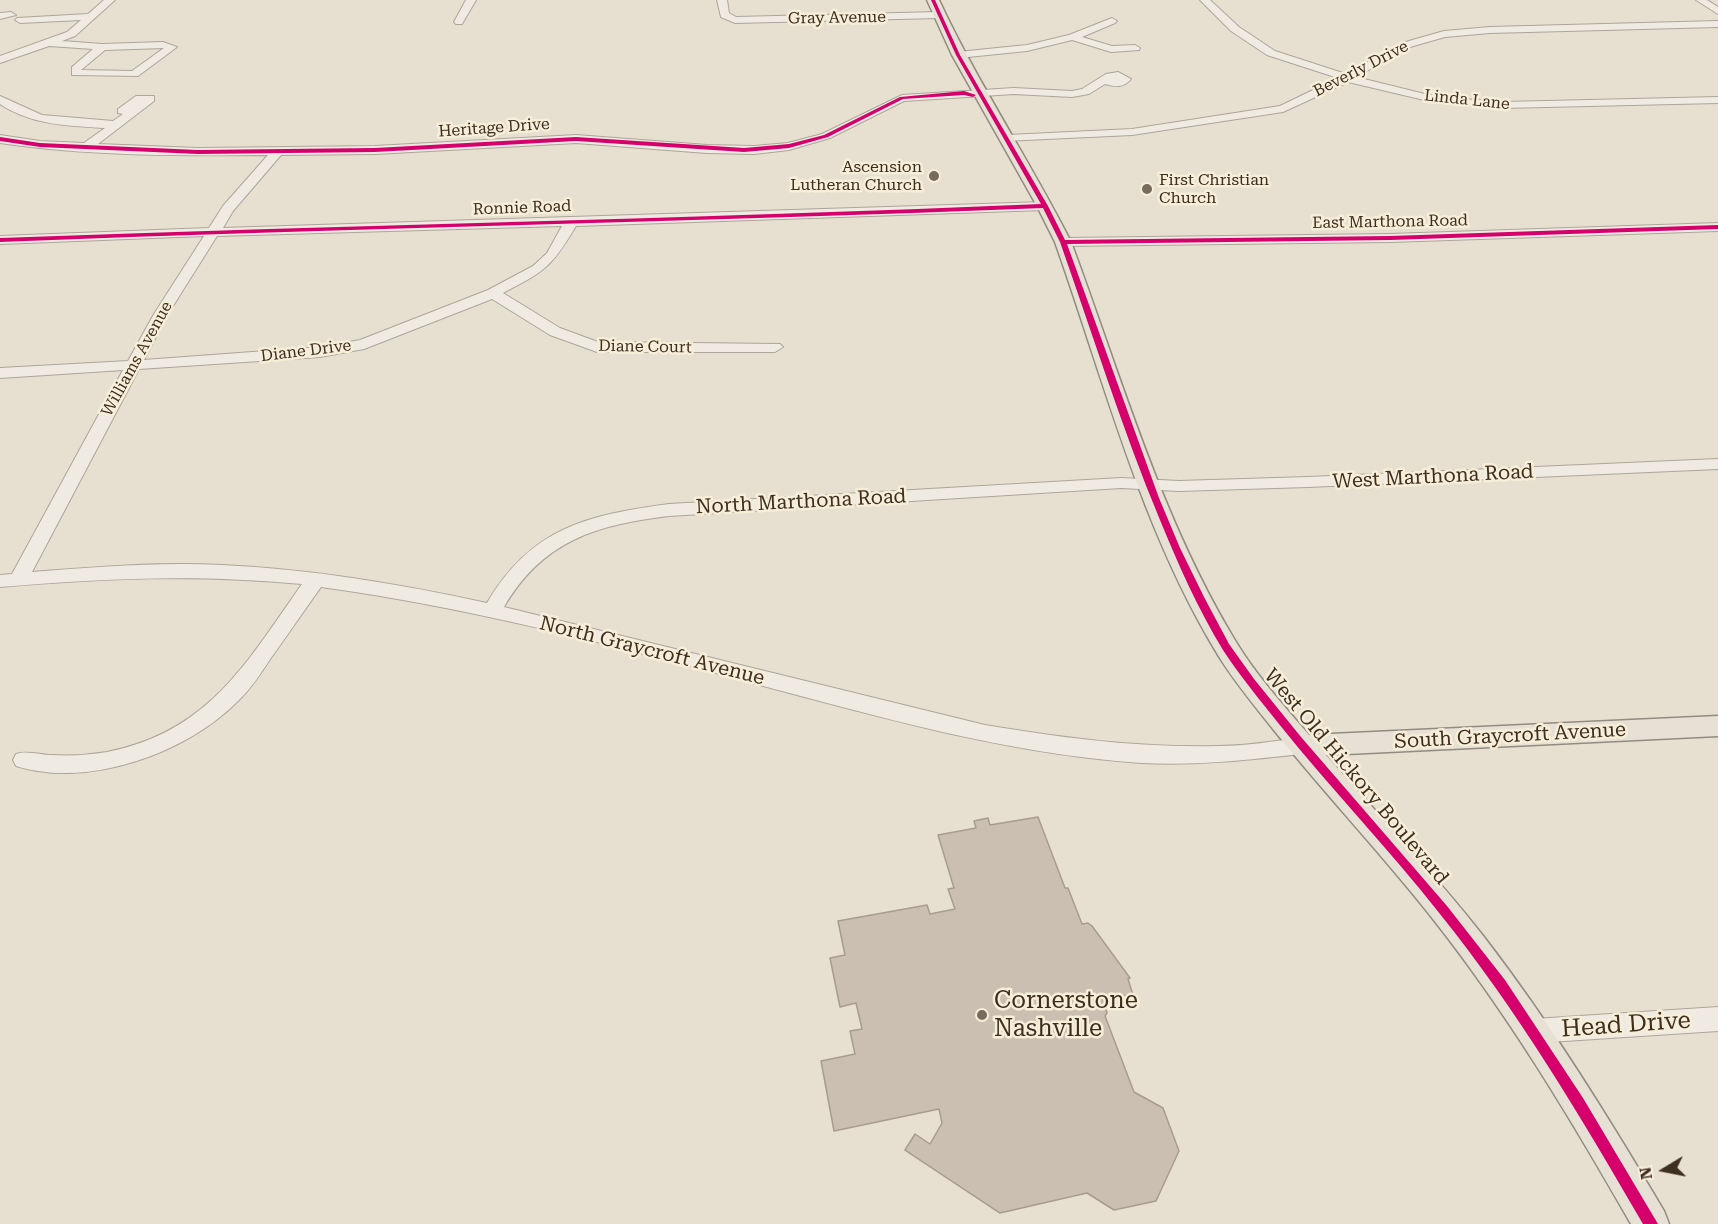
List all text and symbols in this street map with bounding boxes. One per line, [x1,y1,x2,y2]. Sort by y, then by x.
street label: Gray Avenue [788,8,886,28]
street label: Beverly Drive [1310,37,1412,101]
street label: Linda Lane [1423,86,1511,114]
street label: Heritage Drive [438,115,550,141]
place label: Ascension Lutheran Church [790,157,922,195]
marker: Ascension Lutheran Church [927,169,941,183]
place label: First Christian Church [1159,170,1269,208]
marker: First Christian Church [1140,182,1154,196]
street label: Ronnie Road [472,197,572,219]
street label: East Marthona Road [1312,211,1468,233]
street label: Williams Avenue [97,298,177,420]
street label: Diane Drive [260,336,352,366]
street label: Diane Court [598,337,692,357]
street label: West Marthona Road [1332,460,1534,494]
street label: North Marthona Road [695,484,907,520]
street label: North Graycroft Avenue [537,611,767,691]
street label: West Old Hickory Boulevard [1259,664,1453,890]
street label: South Graycroft Avenue [1393,718,1627,754]
place label: Cornerstone Nashville [994,987,1138,1043]
street label: Head Drive [1560,1006,1692,1044]
marker: Cornerstone Nashville [975,1008,989,1022]
north arrow [1634,1140,1694,1200]
text: N [1635,1166,1656,1181]

